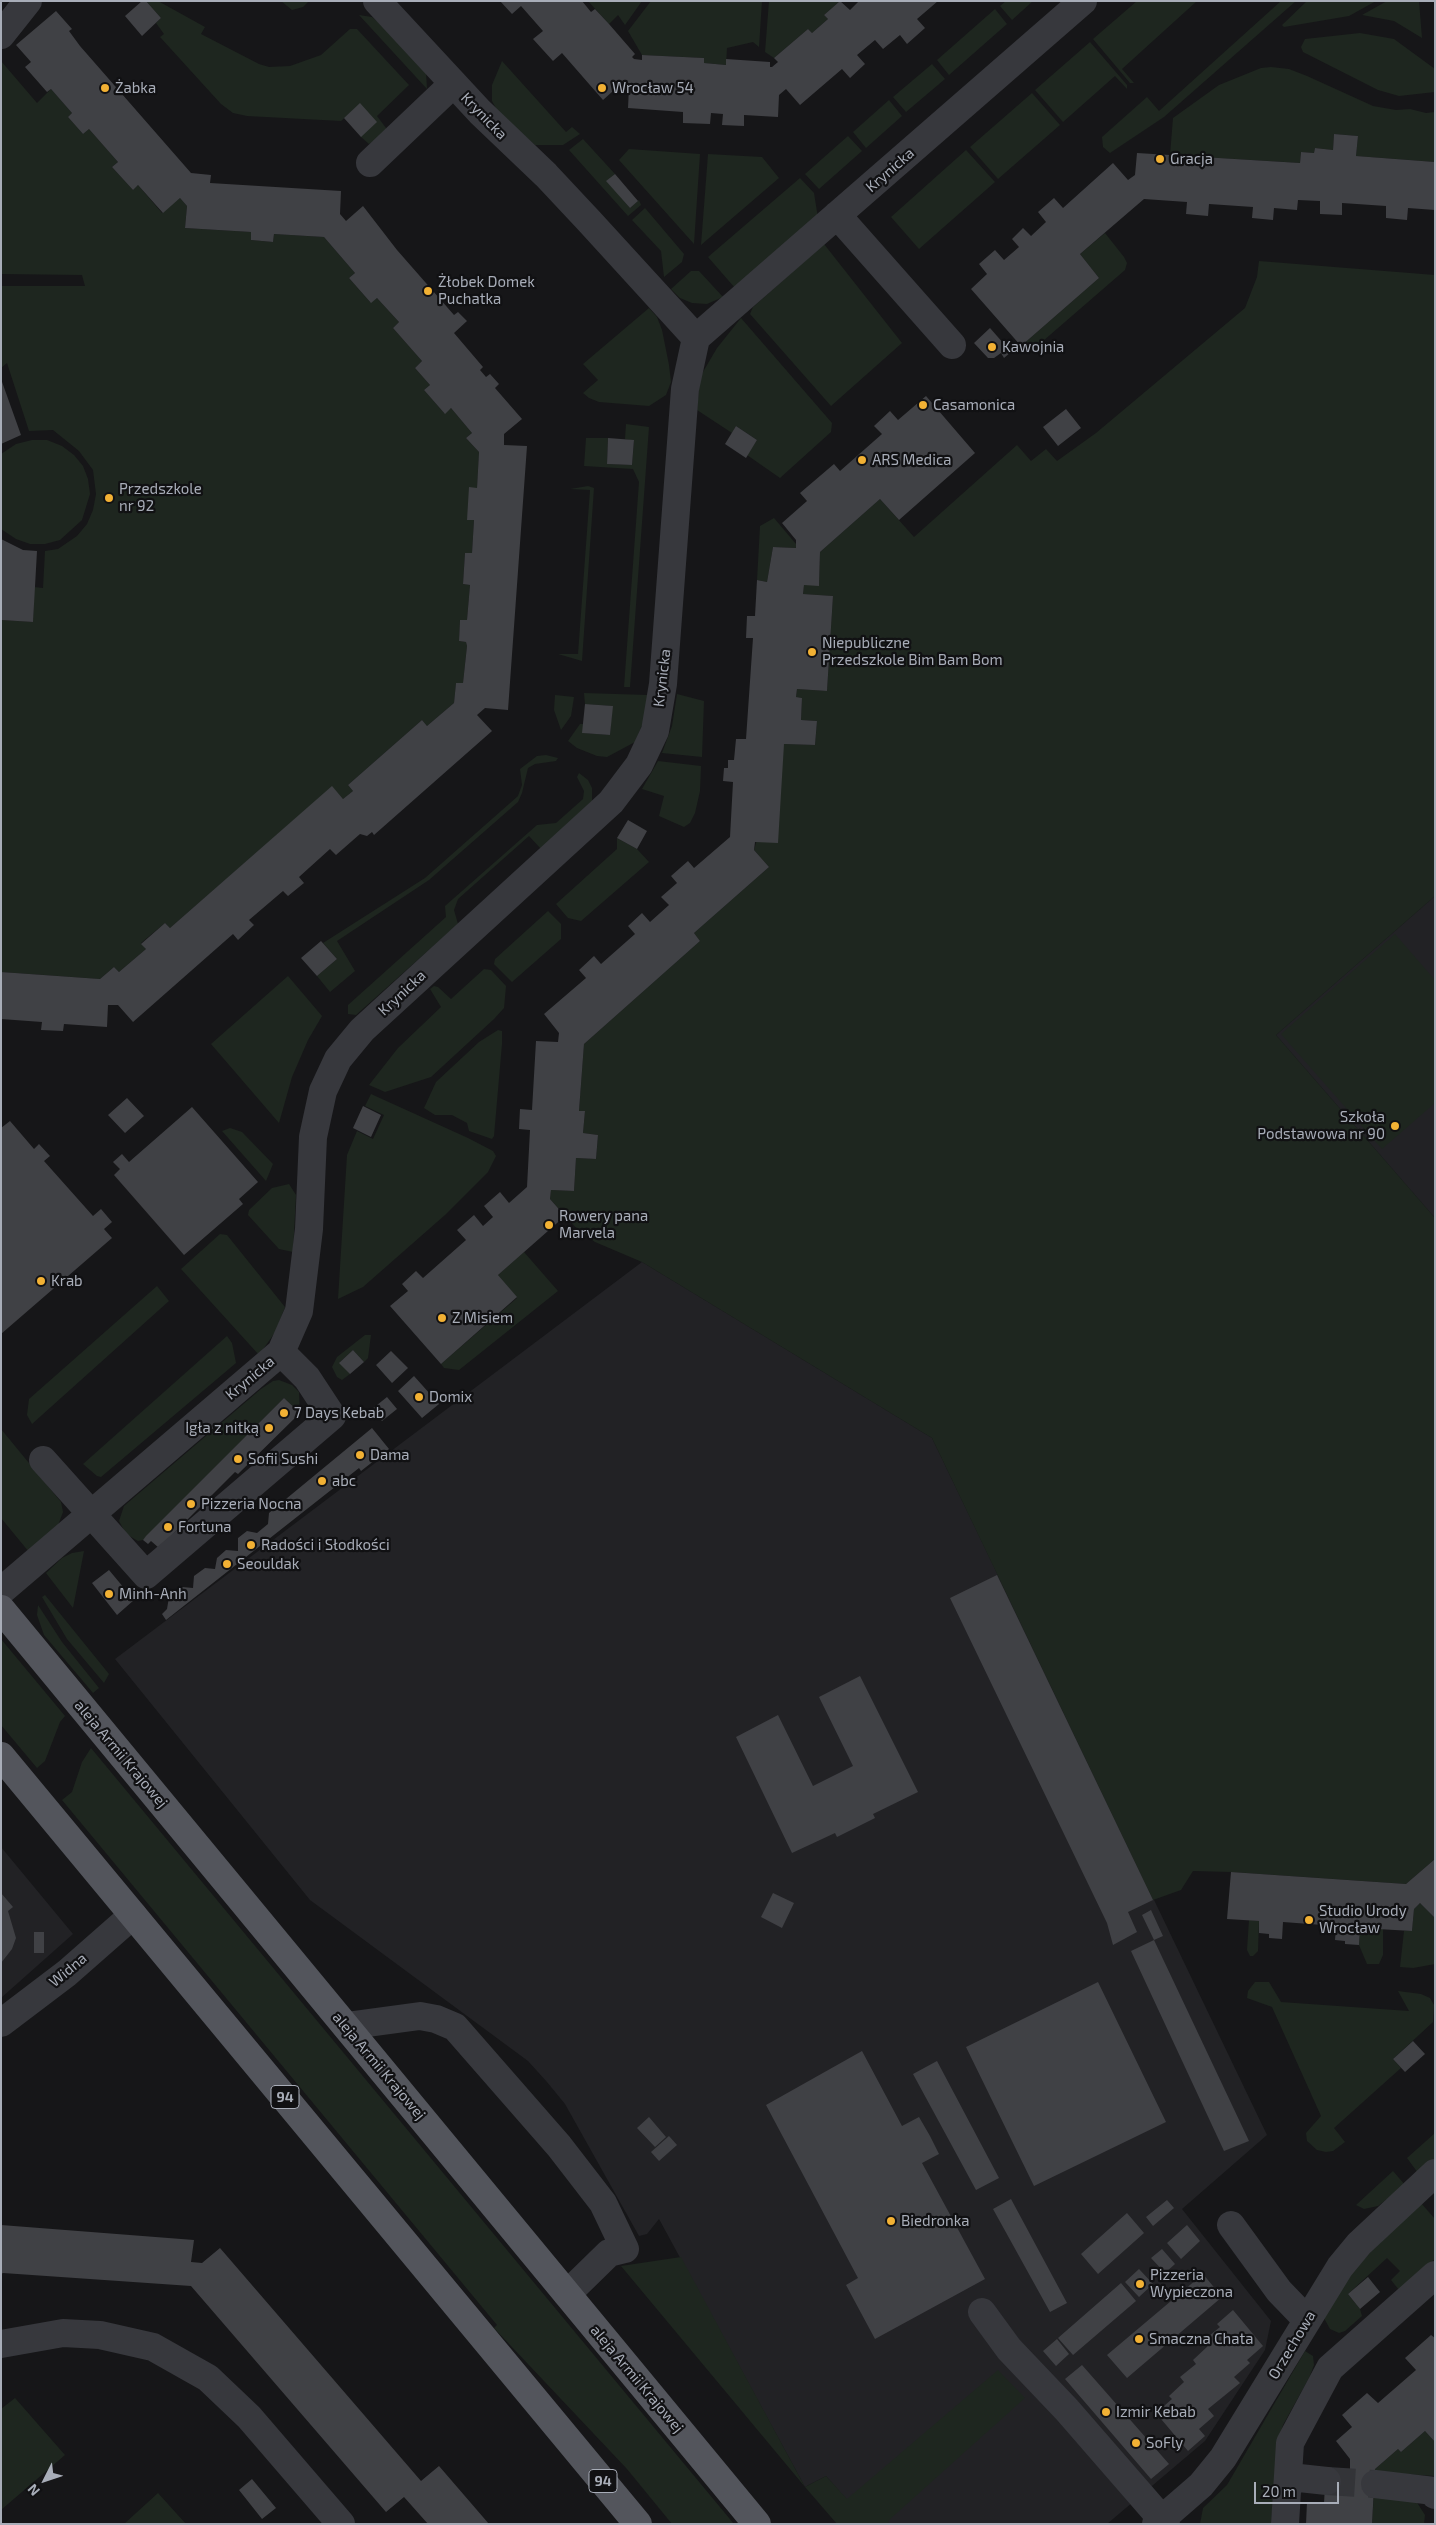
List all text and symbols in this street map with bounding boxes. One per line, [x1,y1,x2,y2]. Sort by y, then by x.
place label: Żabka [115,79,156,97]
place label: Wrocław 54 [612,79,694,97]
marker: Żabka [99,82,111,94]
marker: Wrocław 54 [596,82,608,94]
street label: Krynicka [457,89,511,143]
street label: Krynicka [862,144,918,196]
place label: Gracja [1170,150,1213,168]
marker: Gracja [1154,153,1166,165]
place label: Żłobek Domek Puchatka [438,273,535,308]
marker: Żłobek Domek Puchatka [422,285,434,297]
place label: Kawojnia [1002,338,1064,356]
marker: Kawojnia [986,341,998,353]
place label: Casamonica [933,396,1015,414]
marker: Casamonica [917,399,929,411]
place label: ARS Medica [872,451,951,469]
marker: ARS Medica [856,454,868,466]
place label: Przedszkole nr 92 [119,480,202,515]
marker: Przedszkole nr 92 [103,492,115,504]
place label: Niepubliczne Przedszkole Bim Bam Bom [822,634,1003,669]
marker: Niepubliczne Przedszkole Bim Bam Bom [806,646,818,658]
street label: Krynicka [650,648,674,708]
street label: Krynicka [374,966,430,1020]
place label: Szkoła Podstawowa nr 90 [1257,1108,1385,1143]
marker: Szkoła Podstawowa nr 90 [1389,1120,1401,1132]
place label: Rowery pana Marvela [559,1207,648,1242]
marker: Rowery pana Marvela [543,1219,555,1231]
place label: Krab [51,1272,83,1290]
marker: Krab [35,1275,47,1287]
place label: Z Misiem [452,1309,513,1327]
marker: Z Misiem [436,1312,448,1324]
street label: Krynicka [222,1352,278,1404]
place label: Domix [429,1388,472,1406]
marker: Domix [413,1391,425,1403]
place label: 7 Days Kebab [294,1404,384,1422]
marker: 7 Days Kebab [278,1407,290,1419]
place label: Igła z nitką [185,1419,259,1437]
marker: Igła z nitką [263,1422,275,1434]
place label: Dama [370,1446,410,1464]
marker: Dama [354,1449,366,1461]
place label: Sofii Sushi [248,1450,318,1468]
marker: Sofii Sushi [232,1453,244,1465]
place label: abc [332,1472,356,1490]
marker: abc [316,1475,328,1487]
place label: Pizzeria Nocna [201,1495,302,1513]
marker: Pizzeria Nocna [185,1498,197,1510]
place label: Fortuna [178,1518,232,1536]
marker: Fortuna [162,1521,174,1533]
place label: Radości i Słodkości [261,1536,390,1554]
marker: Radości i Słodkości [245,1539,257,1551]
place label: Seouldak [237,1555,299,1573]
marker: Seouldak [221,1558,233,1570]
place label: Minh-Anh [119,1585,187,1603]
marker: Minh-Anh [103,1588,115,1600]
street label: aleja Armii Krajowej [71,1697,171,1811]
place label: Studio Urody Wrocław [1319,1902,1407,1937]
marker: Studio Urody Wrocław [1303,1914,1315,1926]
street label: Widna [46,1949,90,1991]
street label: aleja Armii Krajowej [329,2009,429,2123]
road number: 94 [271,2086,299,2108]
place label: Biedronka [901,2212,970,2230]
marker: Biedronka [885,2215,897,2227]
place label: Pizzeria Wypieczona [1150,2266,1233,2301]
marker: Pizzeria Wypieczona [1134,2278,1146,2290]
street label: Orzechowa [1265,2307,1319,2383]
street label: aleja Armii Krajowej [587,2322,687,2436]
place label: Smaczna Chata [1149,2330,1254,2348]
marker: Smaczna Chata [1133,2333,1145,2345]
place label: Izmir Kebab [1116,2403,1196,2421]
marker: Izmir Kebab [1100,2406,1112,2418]
place label: SoFly [1146,2434,1183,2452]
marker: SoFly [1130,2437,1142,2449]
north arrow [20,2455,70,2505]
road number: 94 [589,2470,617,2492]
scale bar [1256,2472,1341,2504]
text: N [24,2481,43,2500]
text: 20 m [1262,2482,1296,2500]

